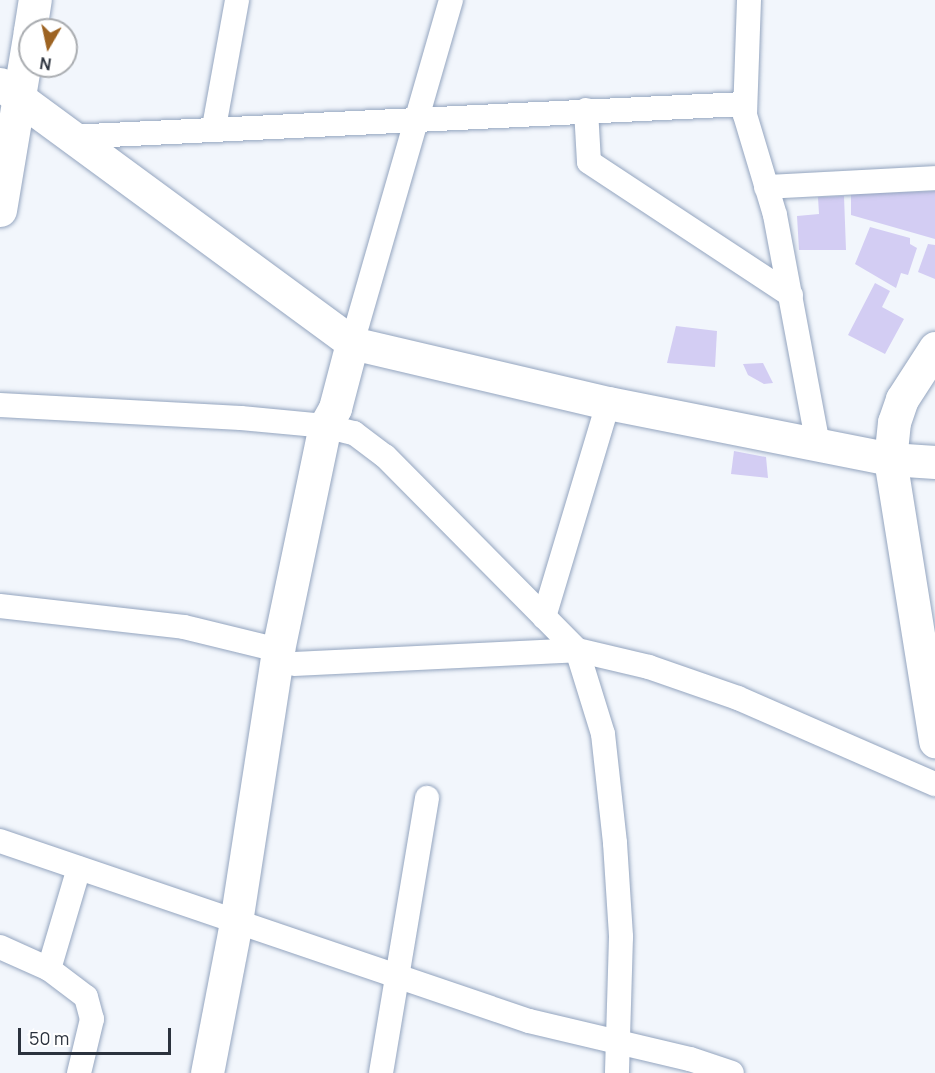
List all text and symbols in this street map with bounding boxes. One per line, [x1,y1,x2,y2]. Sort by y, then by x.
north arrow [18,18,78,78]
text: N [38,52,53,76]
scale bar [21,1016,174,1054]
text: 50 m [29,1026,69,1050]

